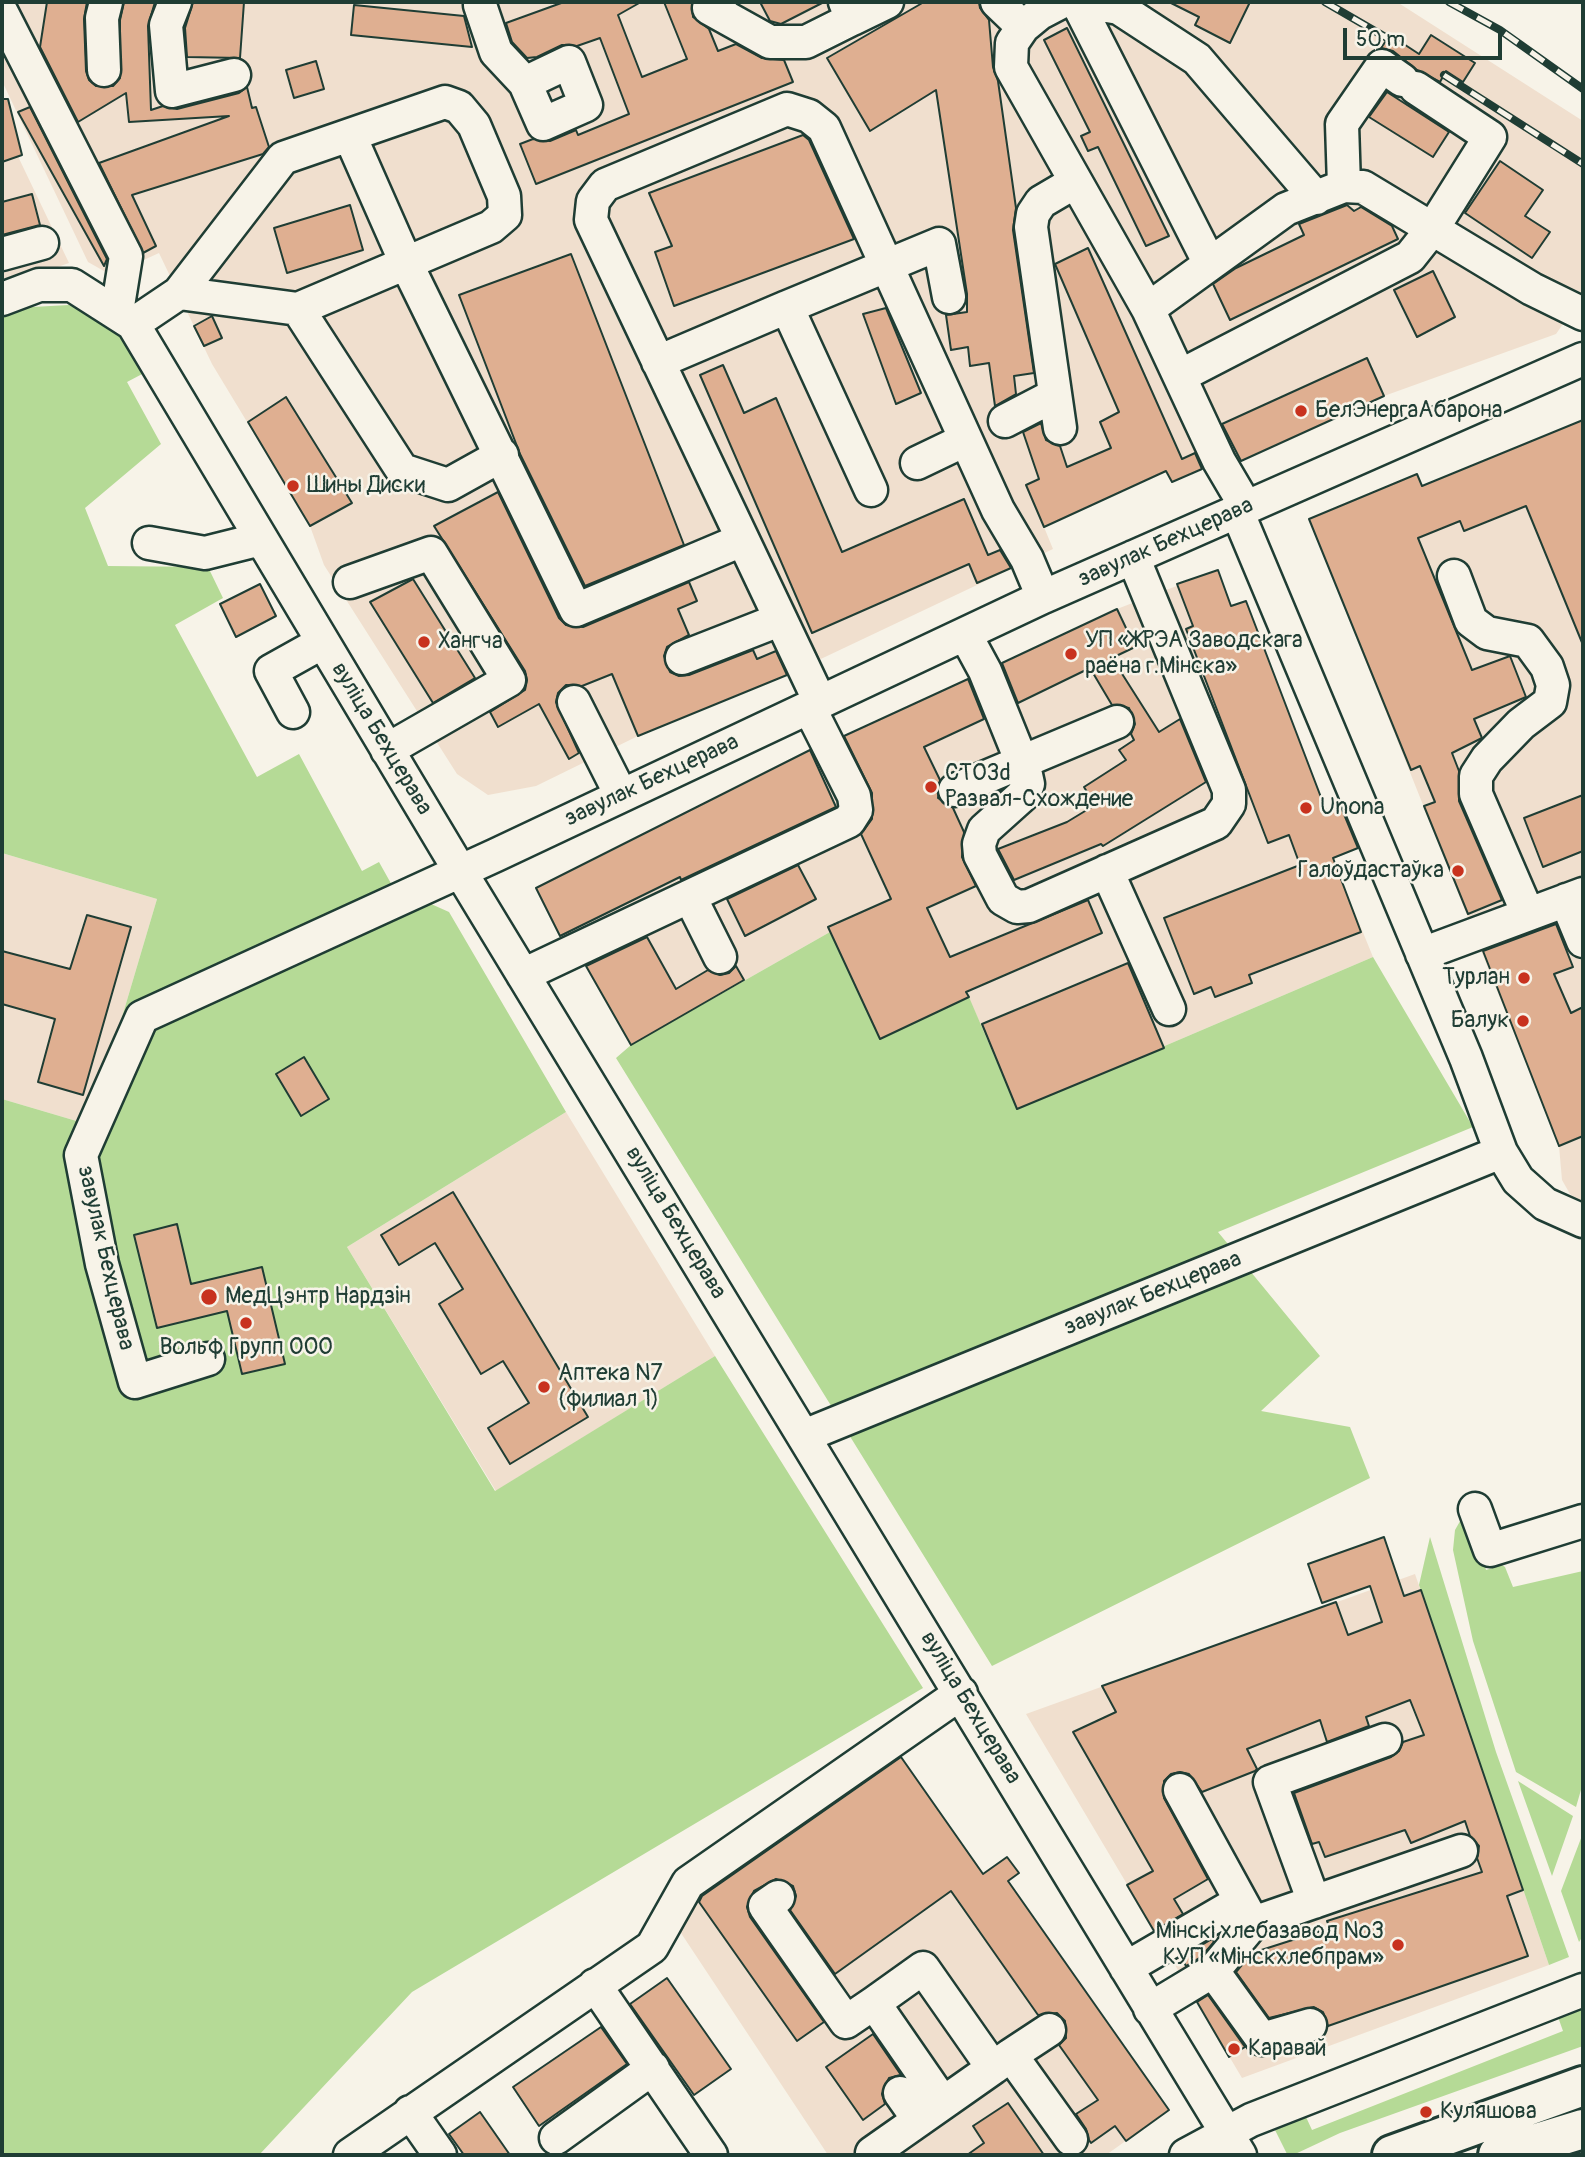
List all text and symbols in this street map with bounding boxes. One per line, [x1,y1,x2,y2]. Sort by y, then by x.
scale bar [1347,14,1506,58]
text: 50 m [1356,26,1405,53]
place label: БелЭнергаАбарона [1315,397,1502,425]
marker: БелЭнергаАбарона [1293,403,1309,419]
place label: Шины Диски [307,472,425,500]
marker: Шины Диски [285,478,301,494]
street label: завулак Бехцерава [1074,492,1258,594]
place label: УП «ЖРЭА Заводскага раёна г.Мінска» [1085,627,1303,681]
place label: Хангча [438,628,503,656]
marker: Хангча [416,634,432,650]
marker: УП «ЖРЭА Заводскага раёна г.Мінска» [1063,646,1079,662]
street label: вуліца Бехцерава [325,658,437,820]
street label: завулак Бехцерава [561,729,743,833]
place label: СТО3d Развал-Схождение [945,760,1133,814]
marker: СТО3d Развал-Схождение [923,779,939,795]
place label: Unona [1320,794,1385,822]
marker: Unona [1298,800,1314,816]
place label: Галоўдастаўка [1298,857,1444,885]
marker: Галоўдастаўка [1450,863,1466,879]
place label: Турлан [1442,964,1510,992]
marker: Турлан [1516,970,1532,986]
place label: Балук [1451,1007,1509,1035]
marker: Балук [1515,1013,1531,1029]
street label: вуліца Бехцерава [619,1142,731,1304]
street label: завулак Бехцерава [70,1163,140,1353]
street label: завулак Бехцерава [1060,1246,1246,1342]
place label: МедЦэнтр Нардзін [225,1283,411,1311]
marker: МедЦэнтр Нардзін [199,1287,219,1307]
marker: Вольф Групп ООО [238,1315,254,1331]
place label: Вольф Групп ООО [159,1334,333,1362]
place label: Аптека N7 (филиал 1) [558,1360,663,1414]
marker: Аптека N7 (филиал 1) [536,1379,552,1395]
street label: вуліца Бехцерава [914,1627,1026,1789]
place label: Мінскі хлебазавод №3 КУП «Мінскхлебпрам» [1155,1918,1384,1972]
marker: Мінскі хлебазавод №3 КУП «Мінскхлебпрам» [1390,1937,1406,1953]
place label: Каравай [1248,2035,1327,2063]
marker: Каравай [1226,2041,1242,2057]
place label: Куляшова [1440,2098,1537,2126]
marker: Куляшова [1418,2104,1434,2120]

